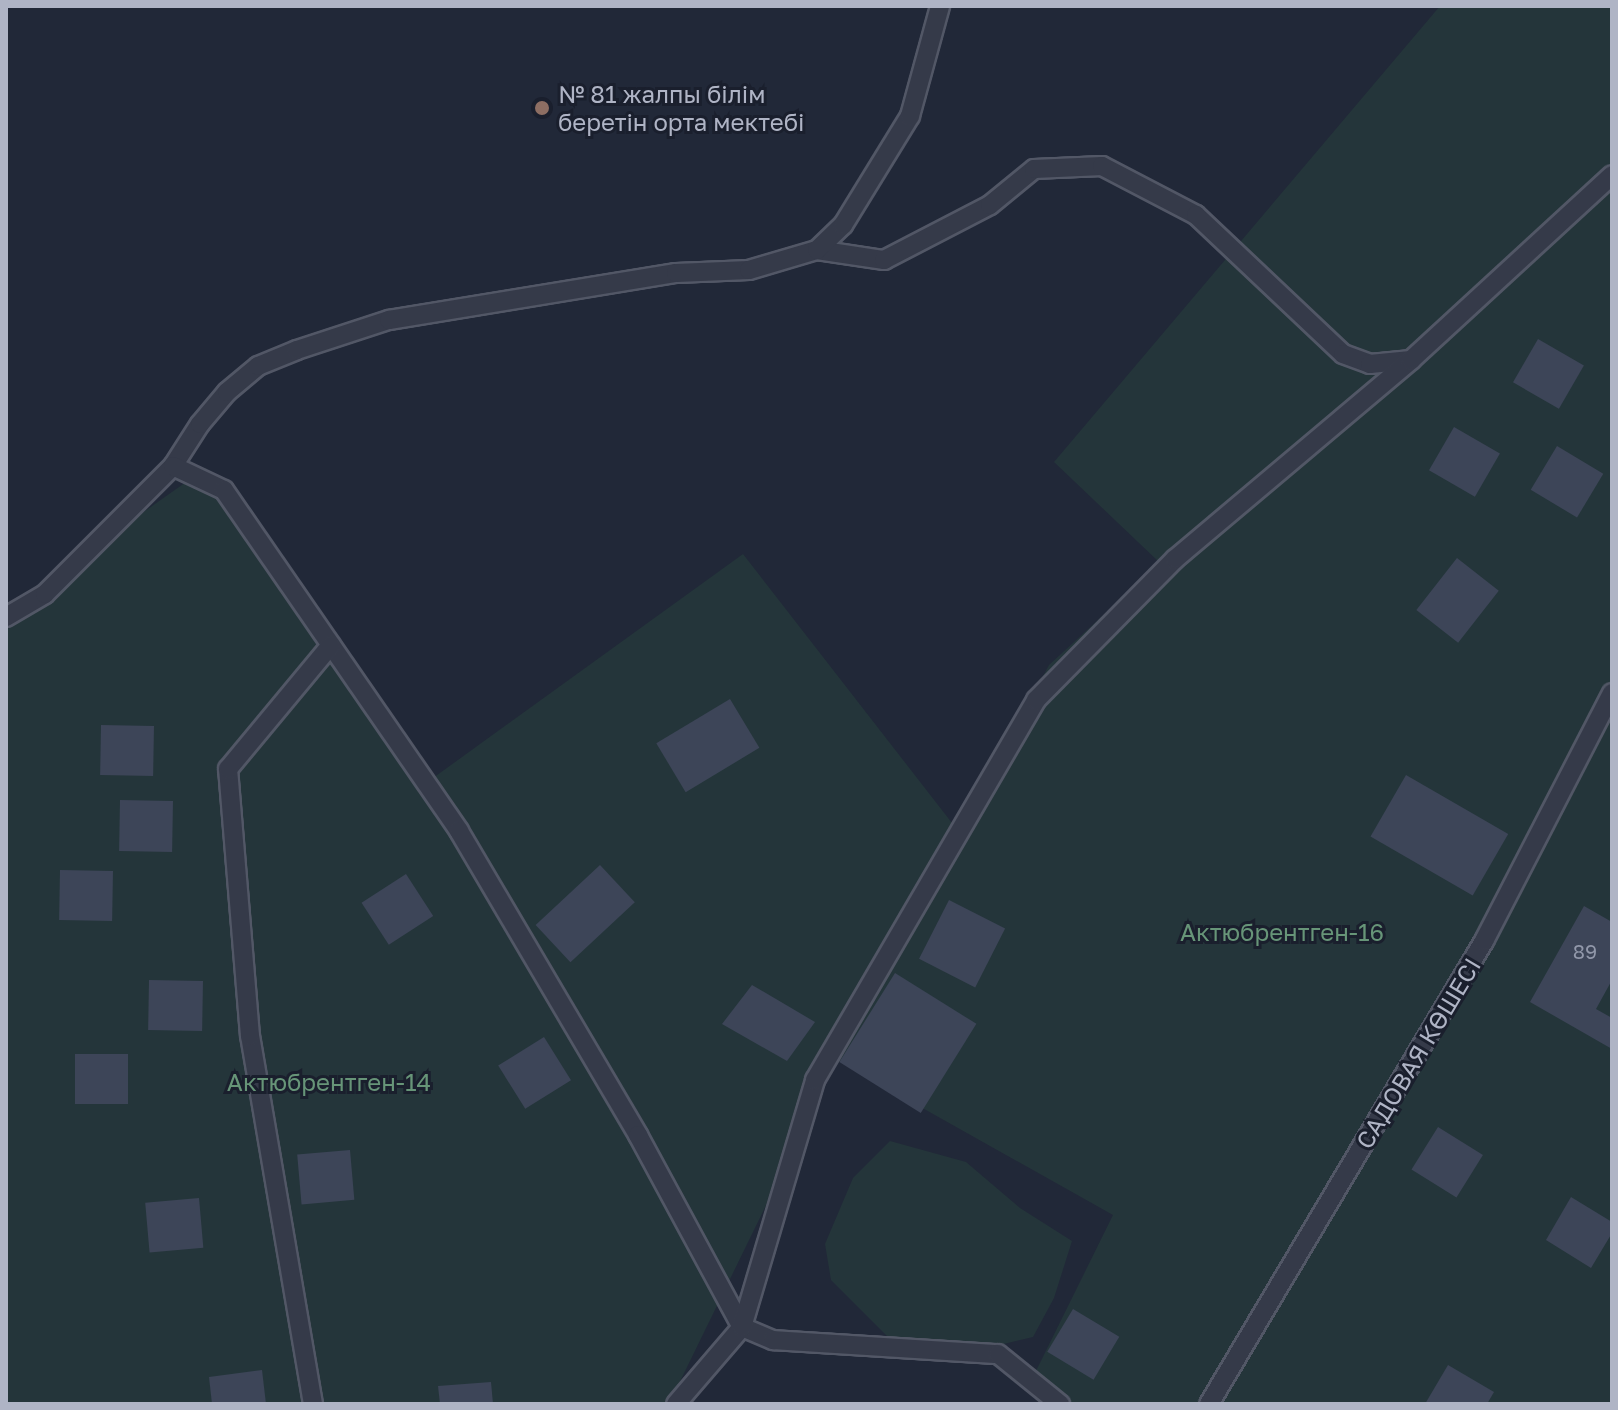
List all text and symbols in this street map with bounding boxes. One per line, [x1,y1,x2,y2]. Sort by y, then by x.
place label: № 81 жалпы білім беретін орта мектебі [558,80,804,136]
marker: № 81 жалпы білім беретін орта мектебі [533,99,551,117]
park label: Актюбрентген-16 [1180,918,1384,946]
house number: 89 [1573,939,1597,963]
street label: САДОВАЯ КӨШЕСІ [1350,952,1486,1154]
park label: Актюбрентген-14 [227,1068,431,1096]

